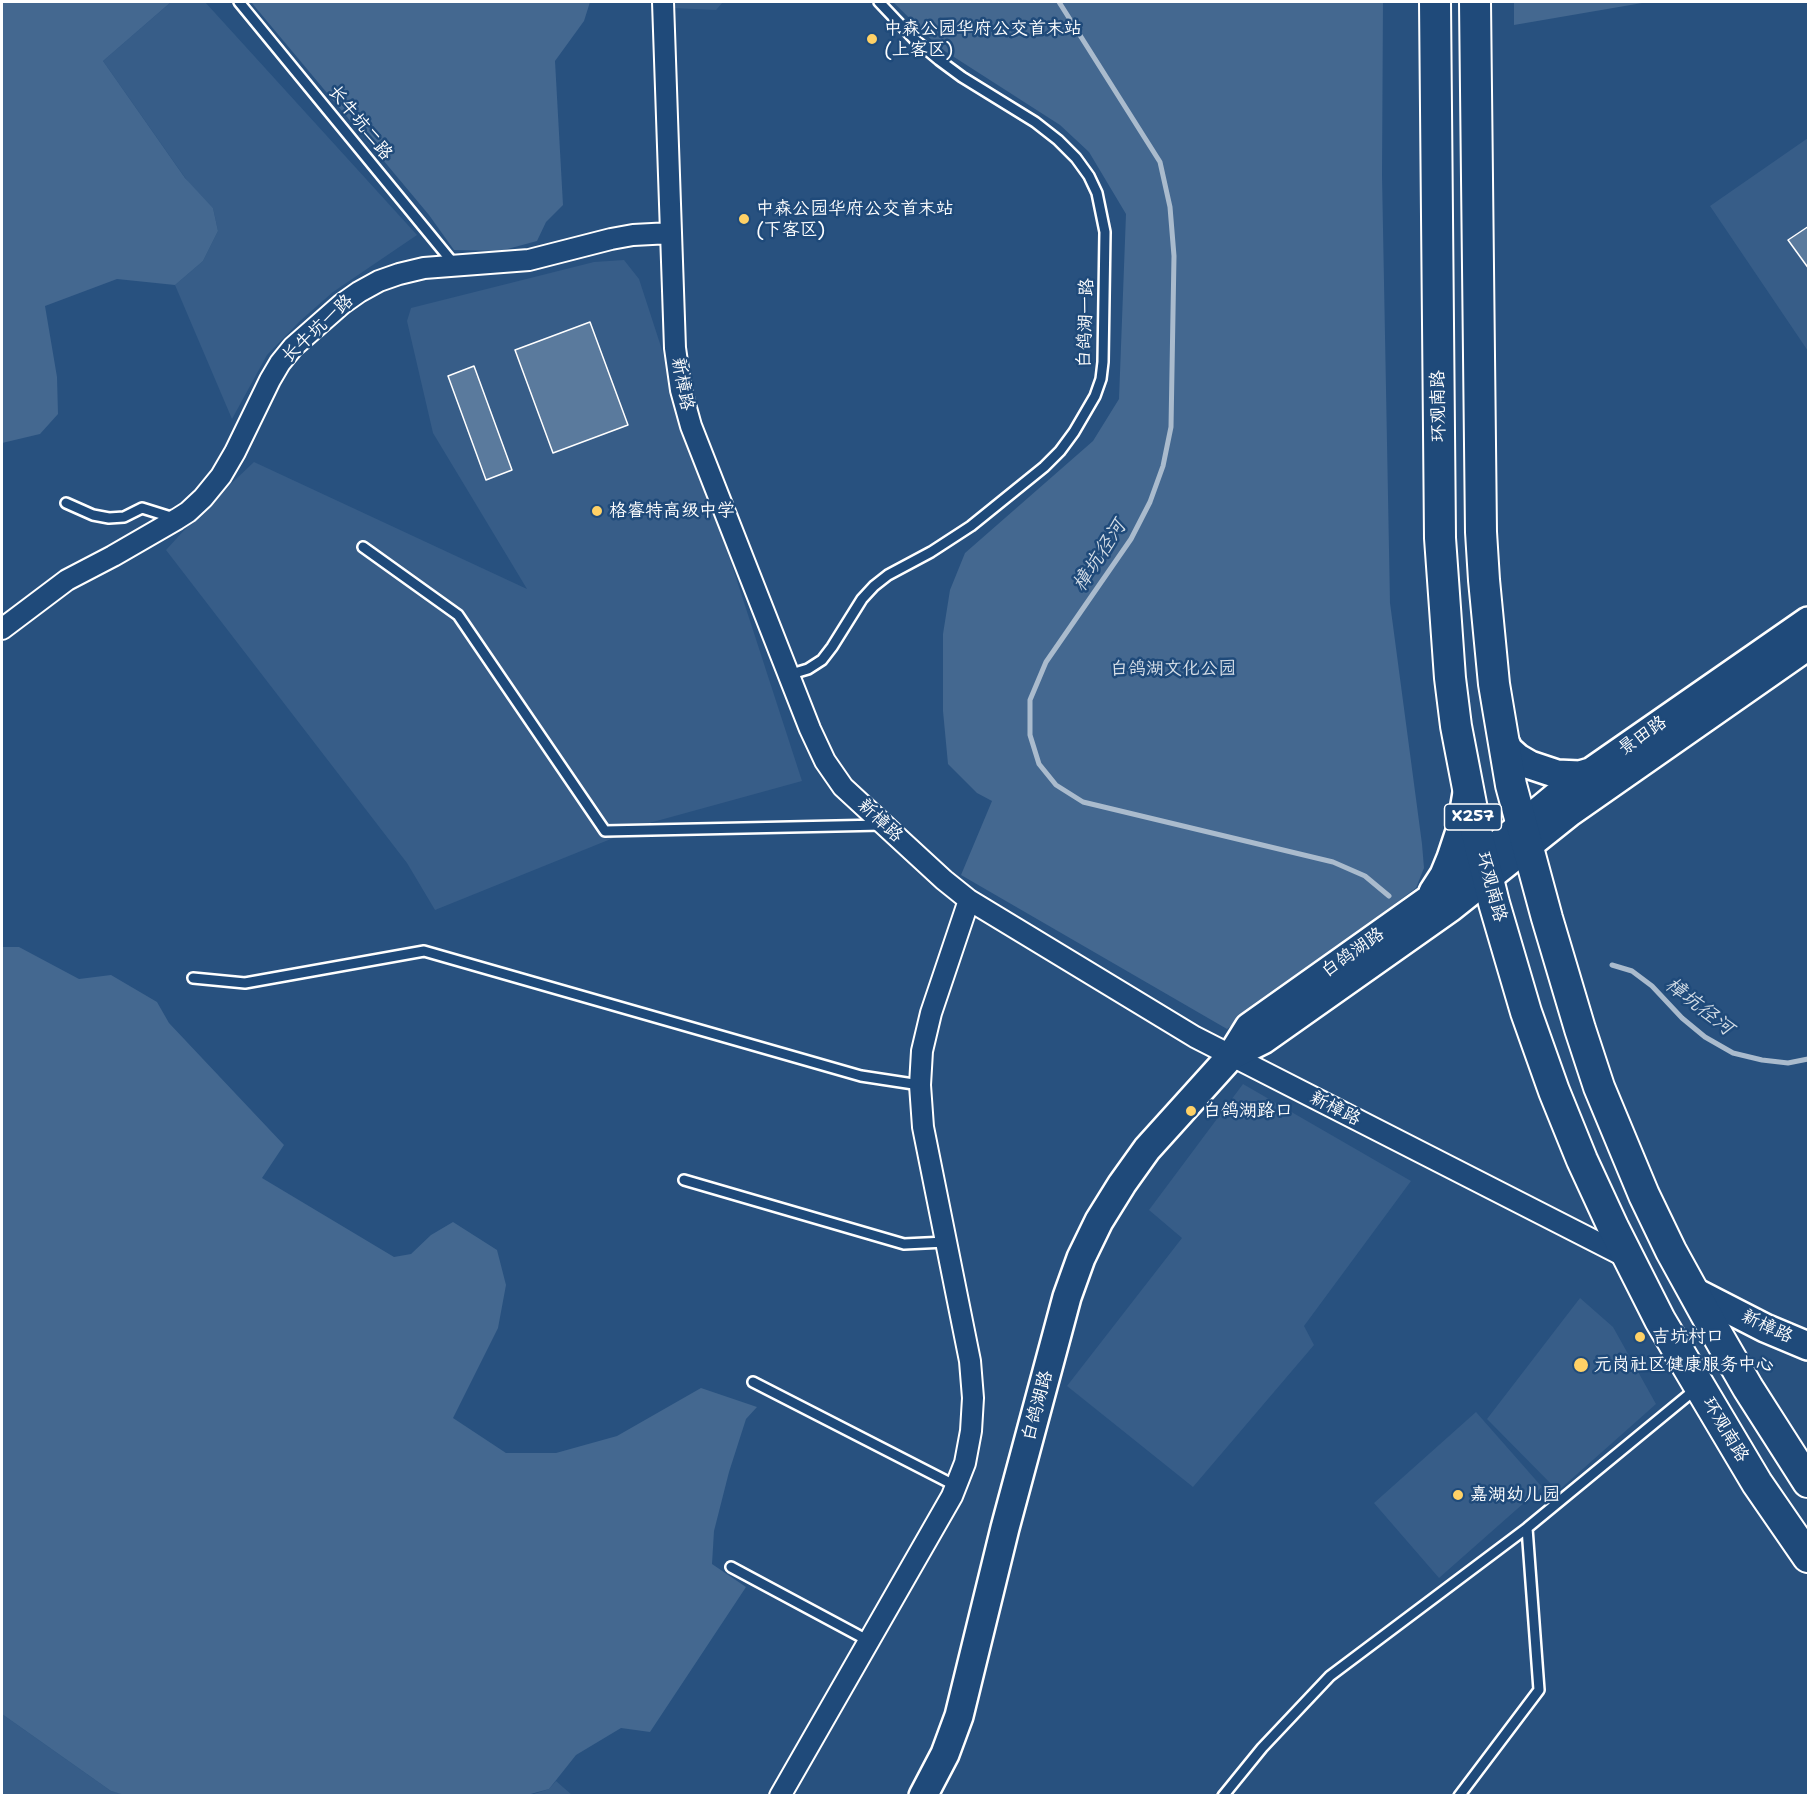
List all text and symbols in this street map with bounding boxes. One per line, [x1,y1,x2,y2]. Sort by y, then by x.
place label: 中森公园华府公交首末站 (上客区) [884,18,1082,60]
marker: 中森公园华府公交首末站 (上客区) [865,32,879,46]
street label: 长牛坑二路 [323,81,397,165]
place label: 中森公园华府公交首末站 (下客区) [756,198,954,240]
marker: 中森公园华府公交首末站 (下客区) [737,212,751,226]
street label: 白鸽湖一路 [1074,278,1098,368]
street label: 长牛坑一路 [278,290,358,368]
street label: 新樟路 [666,355,698,413]
street label: 环观南路 [1428,370,1450,442]
place label: 格睿特高级中学 [609,500,735,522]
marker: 格睿特高级中学 [590,504,604,518]
water label: 樟坑径河 [1068,516,1132,596]
park label: 白鸽湖文化公园 [1110,658,1236,680]
street label: 景田路 [1615,712,1671,760]
street label: 新樟路 [853,795,907,847]
road number: X257 [1444,804,1502,830]
street label: 环观南路 [1471,849,1511,925]
street label: 白鸽湖路 [1317,924,1389,982]
water label: 樟坑径河 [1660,973,1738,1041]
street label: 新樟路 [1306,1087,1364,1131]
place label: 白鸽湖路口 [1203,1100,1293,1122]
marker: 白鸽湖路口 [1184,1104,1198,1118]
street label: 新樟路 [1738,1306,1796,1348]
place label: 吉坑村口 [1652,1326,1724,1348]
marker: 吉坑村口 [1633,1330,1647,1344]
place label: 元岗社区健康服务中心 [1594,1354,1774,1376]
marker: 元岗社区健康服务中心 [1572,1356,1590,1374]
street label: 白鸽湖路 [1018,1368,1058,1444]
street label: 环观南路 [1697,1394,1753,1466]
place label: 嘉湖幼儿园 [1470,1484,1560,1506]
marker: 嘉湖幼儿园 [1451,1488,1465,1502]

